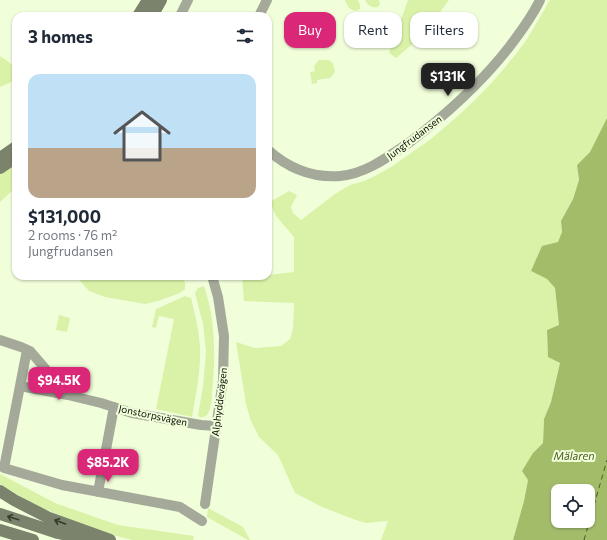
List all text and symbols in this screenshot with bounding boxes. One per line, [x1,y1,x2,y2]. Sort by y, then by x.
chip: Buy [284,12,336,48]
chip: Rent [344,12,402,48]
chip: Filters [410,12,478,48]
icon: filters [234,25,256,47]
text: 3 homes [28,26,93,47]
pin: $131K [420,63,476,97]
text: $131K [430,68,466,84]
icon: home [106,100,178,172]
street label: Jungfrudansen [384,113,444,161]
text: $131,000 [28,206,101,227]
text: 2 rooms · 76 m² [28,227,117,243]
text: Jungfrudansen [28,243,113,259]
pin: $94.5K [26,367,92,401]
street label: Alphyddevägen [209,367,229,437]
text: $94.5K [37,372,81,388]
street label: Jonstorpsvägen [118,402,188,428]
pin: $85.2K [75,449,141,483]
water label: Mälaren [554,449,594,462]
text: $85.2K [87,454,129,470]
map controls [551,484,595,528]
button: locate [551,484,595,528]
one-way arrow [6,514,19,521]
one-way arrow [54,517,66,525]

